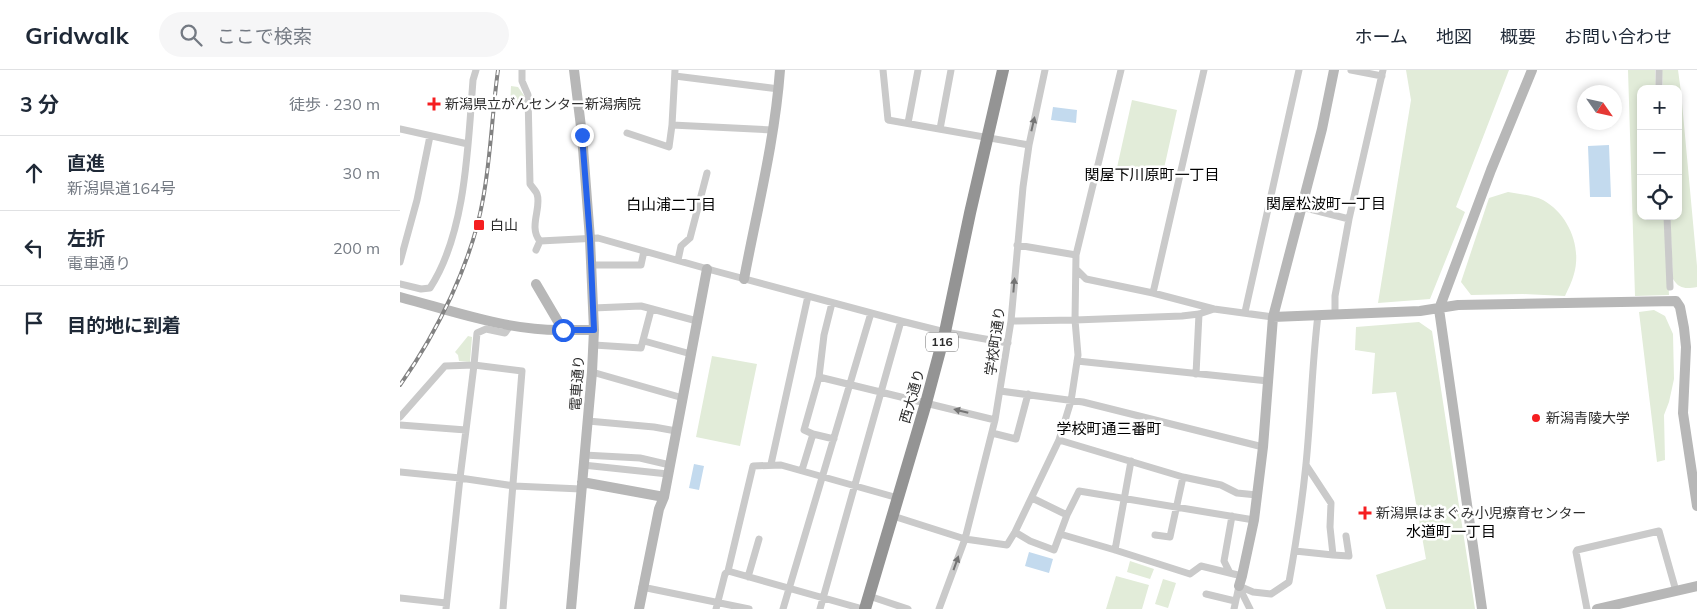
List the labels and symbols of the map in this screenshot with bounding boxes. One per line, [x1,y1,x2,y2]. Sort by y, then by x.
north arrow [1577,85,1622,130]
place label: 新潟県立がんセンター新潟病院 [445,95,641,113]
marker: 新潟県立がんセンター新潟病院 [427,97,441,111]
one-way arrow [1030,115,1038,131]
route end [571,124,594,147]
district label: 関屋下川原町一丁目 [1084,165,1220,184]
district label: 関屋松波町一丁目 [1266,194,1386,213]
district label: 白山浦二丁目 [626,195,716,214]
place label: 白山 [490,216,518,234]
marker: 白山 [472,218,486,232]
one-way arrow [1010,277,1018,293]
street label: 学校町通り [981,305,1009,377]
route start [552,319,575,342]
road number: 116 [926,332,958,352]
street label: 電車通り [566,354,588,412]
street label: 西大通り [896,367,928,425]
one-way arrow [953,407,968,415]
place label: 新潟青陵大学 [1546,409,1630,427]
marker: 新潟青陵大学 [1530,412,1542,424]
district label: 学校町通三番町 [1056,419,1162,438]
place label: 新潟県はまぐみ小児療育センター [1376,504,1586,522]
marker: 新潟県はまぐみ小児療育センター [1358,506,1372,520]
district label: 水道町一丁目 [1406,522,1496,541]
one-way arrow [952,555,960,570]

